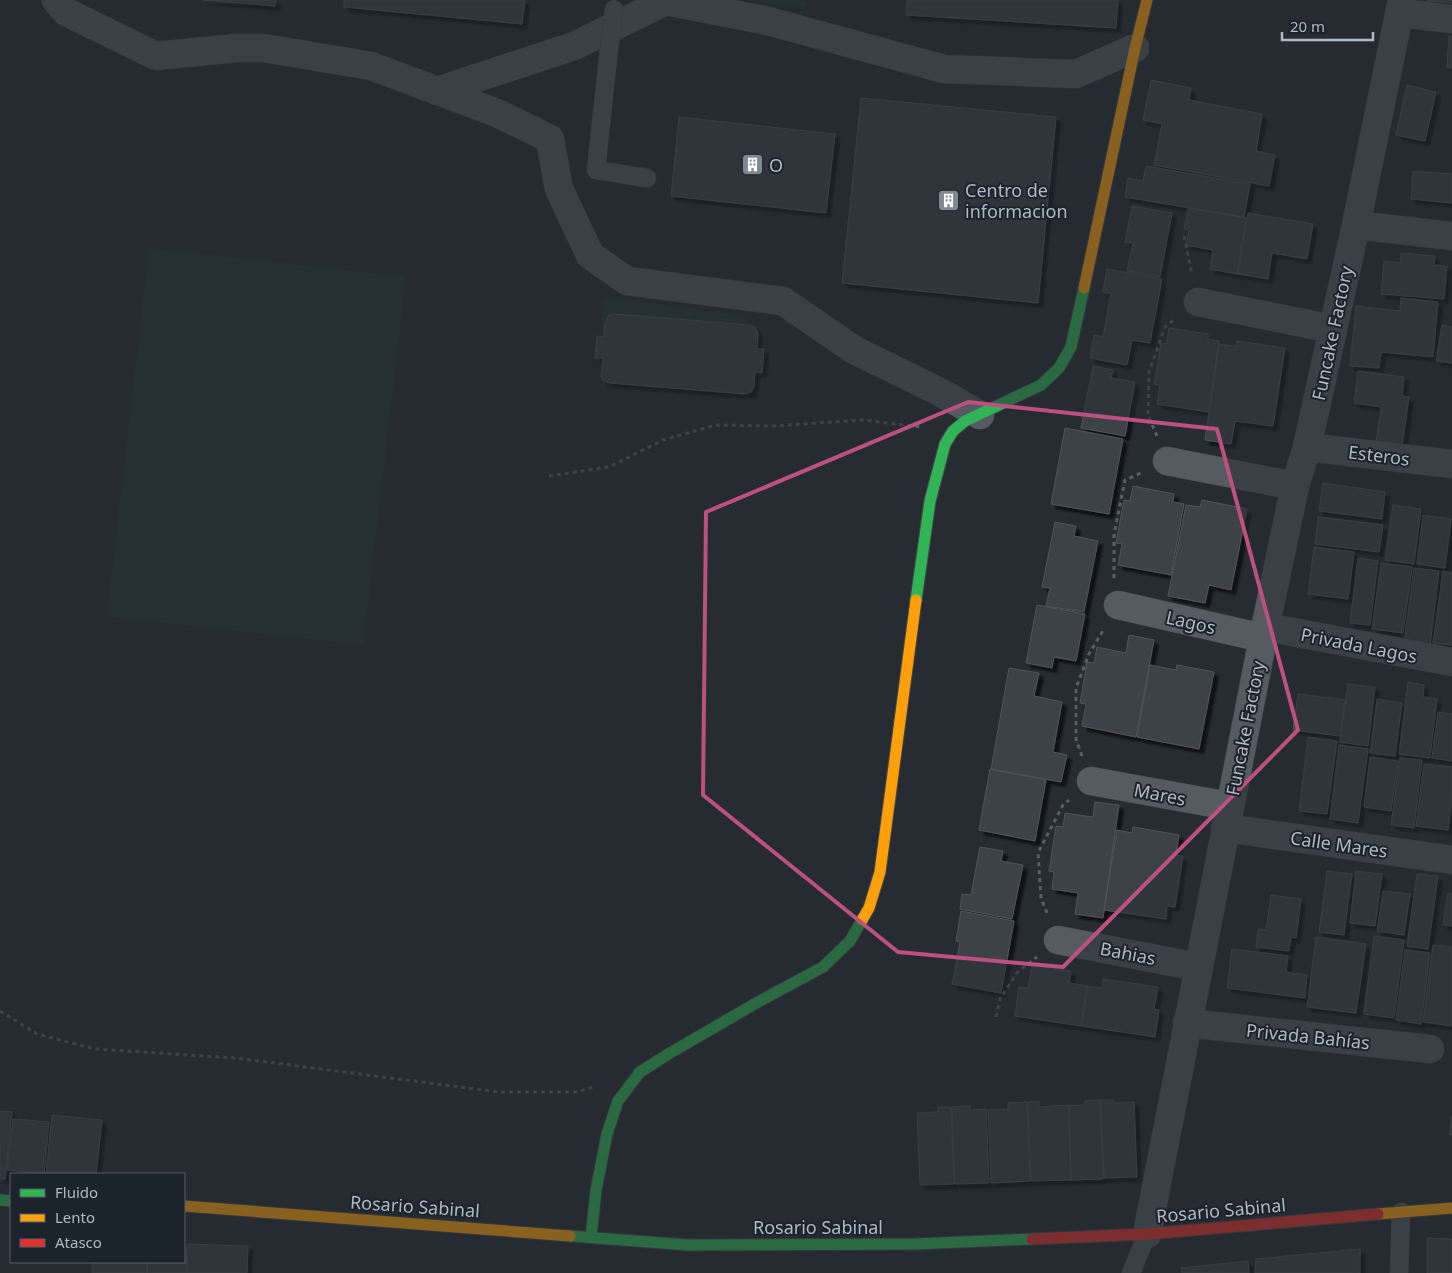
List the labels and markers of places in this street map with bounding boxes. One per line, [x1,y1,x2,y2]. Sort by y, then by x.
building icon: O [741,153,765,177]
place label: O [769,153,783,177]
place label: Centro de informacion [965,178,1068,223]
building icon: Centro de informacion [937,188,961,212]

